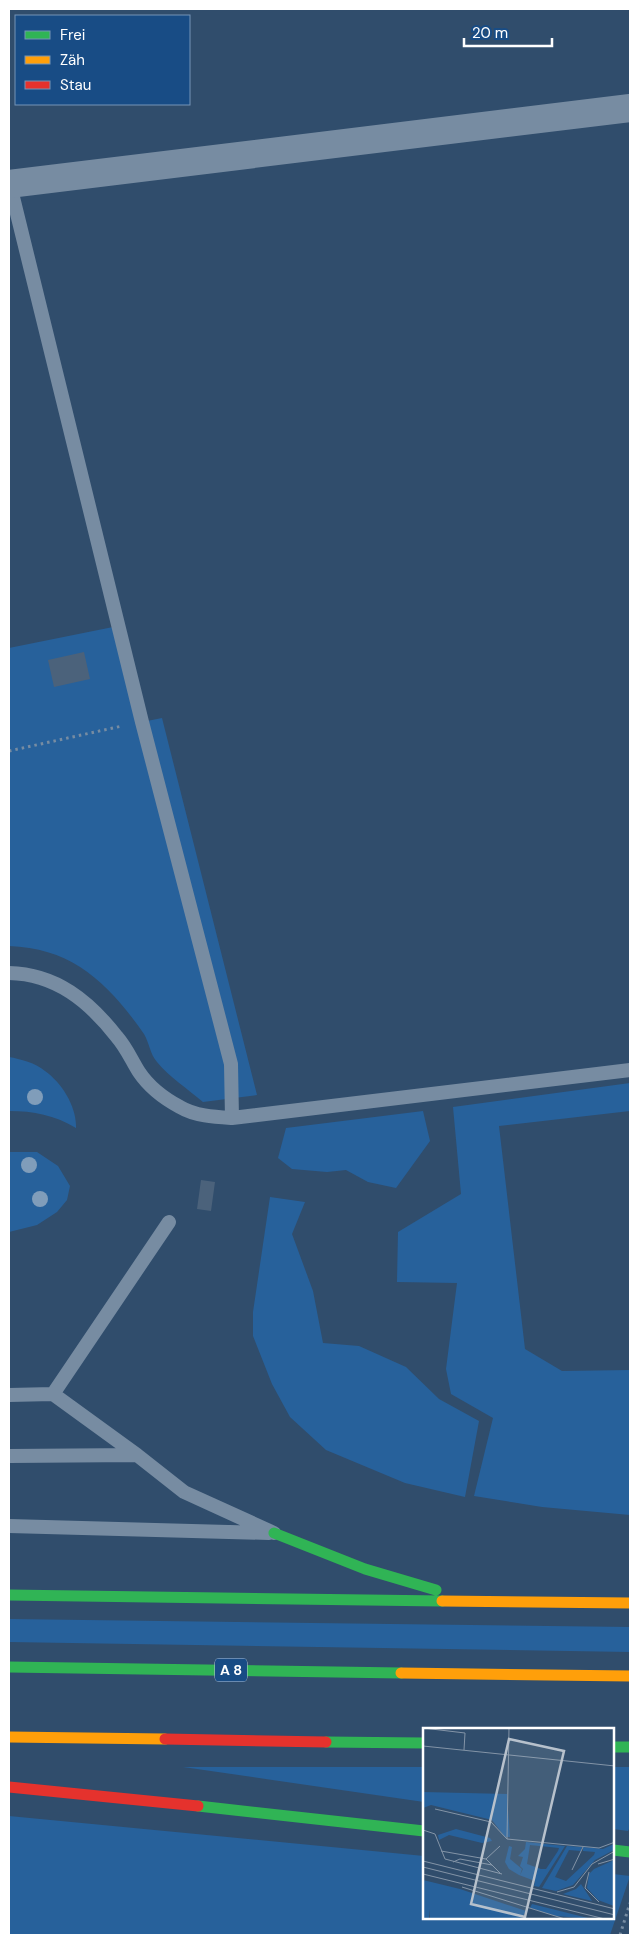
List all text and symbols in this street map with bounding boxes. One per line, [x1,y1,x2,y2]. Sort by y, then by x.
legend [15,15,190,105]
scale bar [464,15,552,47]
text: 20 m [472,23,508,43]
text: Frei [60,25,85,45]
text: Zäh [60,50,85,70]
text: Stau [60,75,91,95]
road number: A 8 [215,1658,247,1682]
inset map [423,1728,614,1919]

